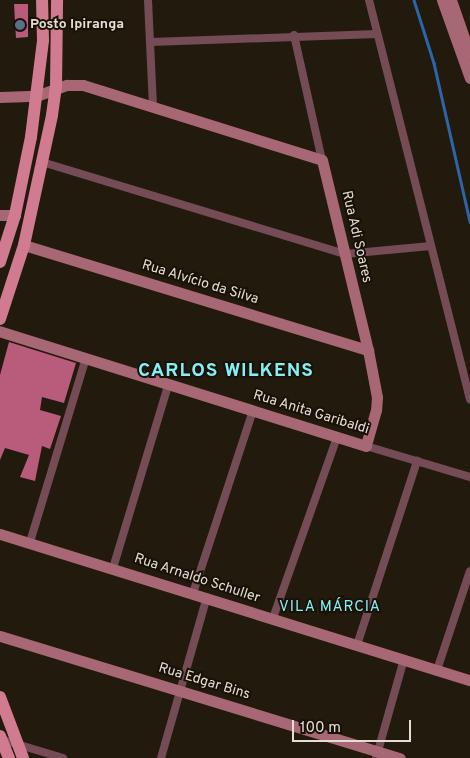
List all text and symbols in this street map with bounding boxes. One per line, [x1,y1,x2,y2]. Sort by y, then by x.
place label: Posto Ipiranga [30,17,124,33]
marker: Posto Ipiranga [14,19,26,31]
street label: Rua Adi Soares [337,189,375,285]
street label: Rua Alvício da Silva [139,257,261,309]
district label: CARLOS WILKENS [136,361,316,383]
street label: Rua Anita Garibaldi [251,387,371,439]
street label: Rua Arnaldo Schuller [132,551,262,607]
district label: VILA MÁRCIA [277,599,383,617]
street label: Rua Edgar Bins [156,660,252,704]
scale bar [295,710,414,742]
text: 100 m [300,719,341,738]

